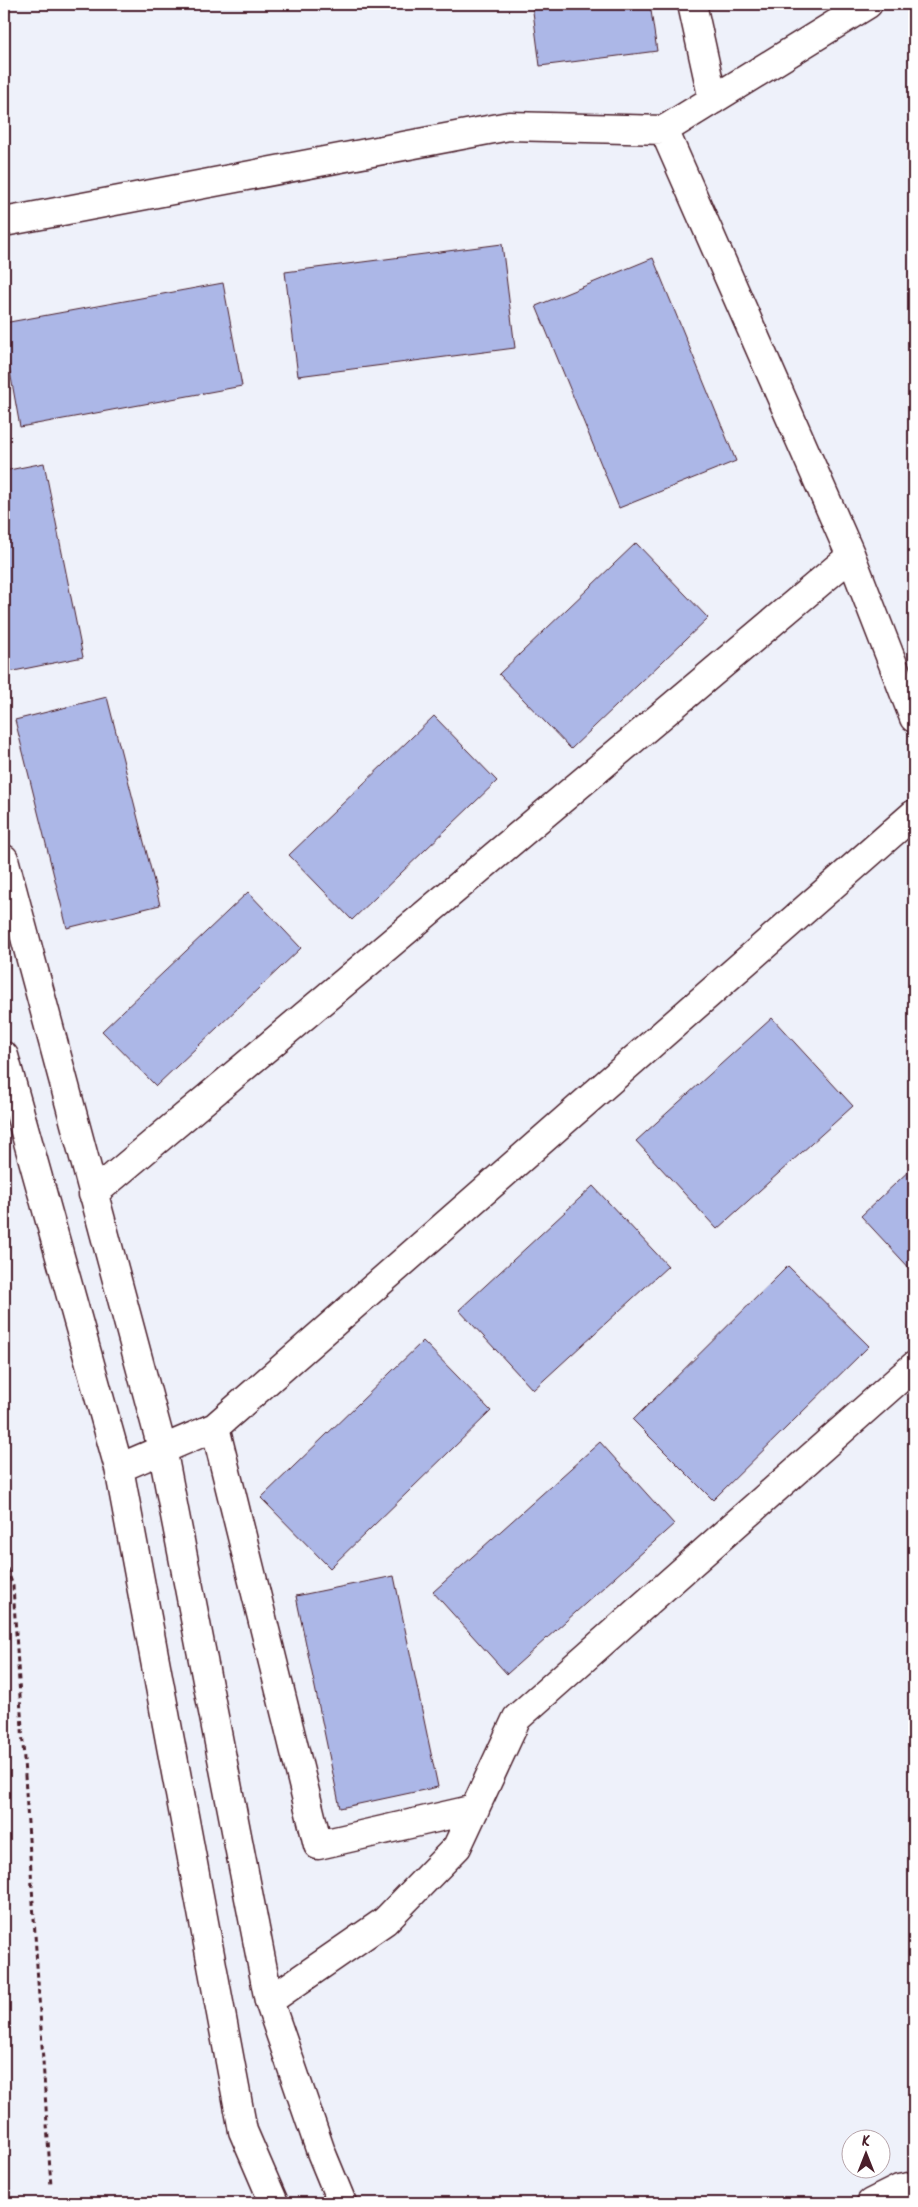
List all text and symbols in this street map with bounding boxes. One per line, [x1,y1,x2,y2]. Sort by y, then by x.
north arrow [840,2130,890,2180]
text: K [862,2131,871,2153]

